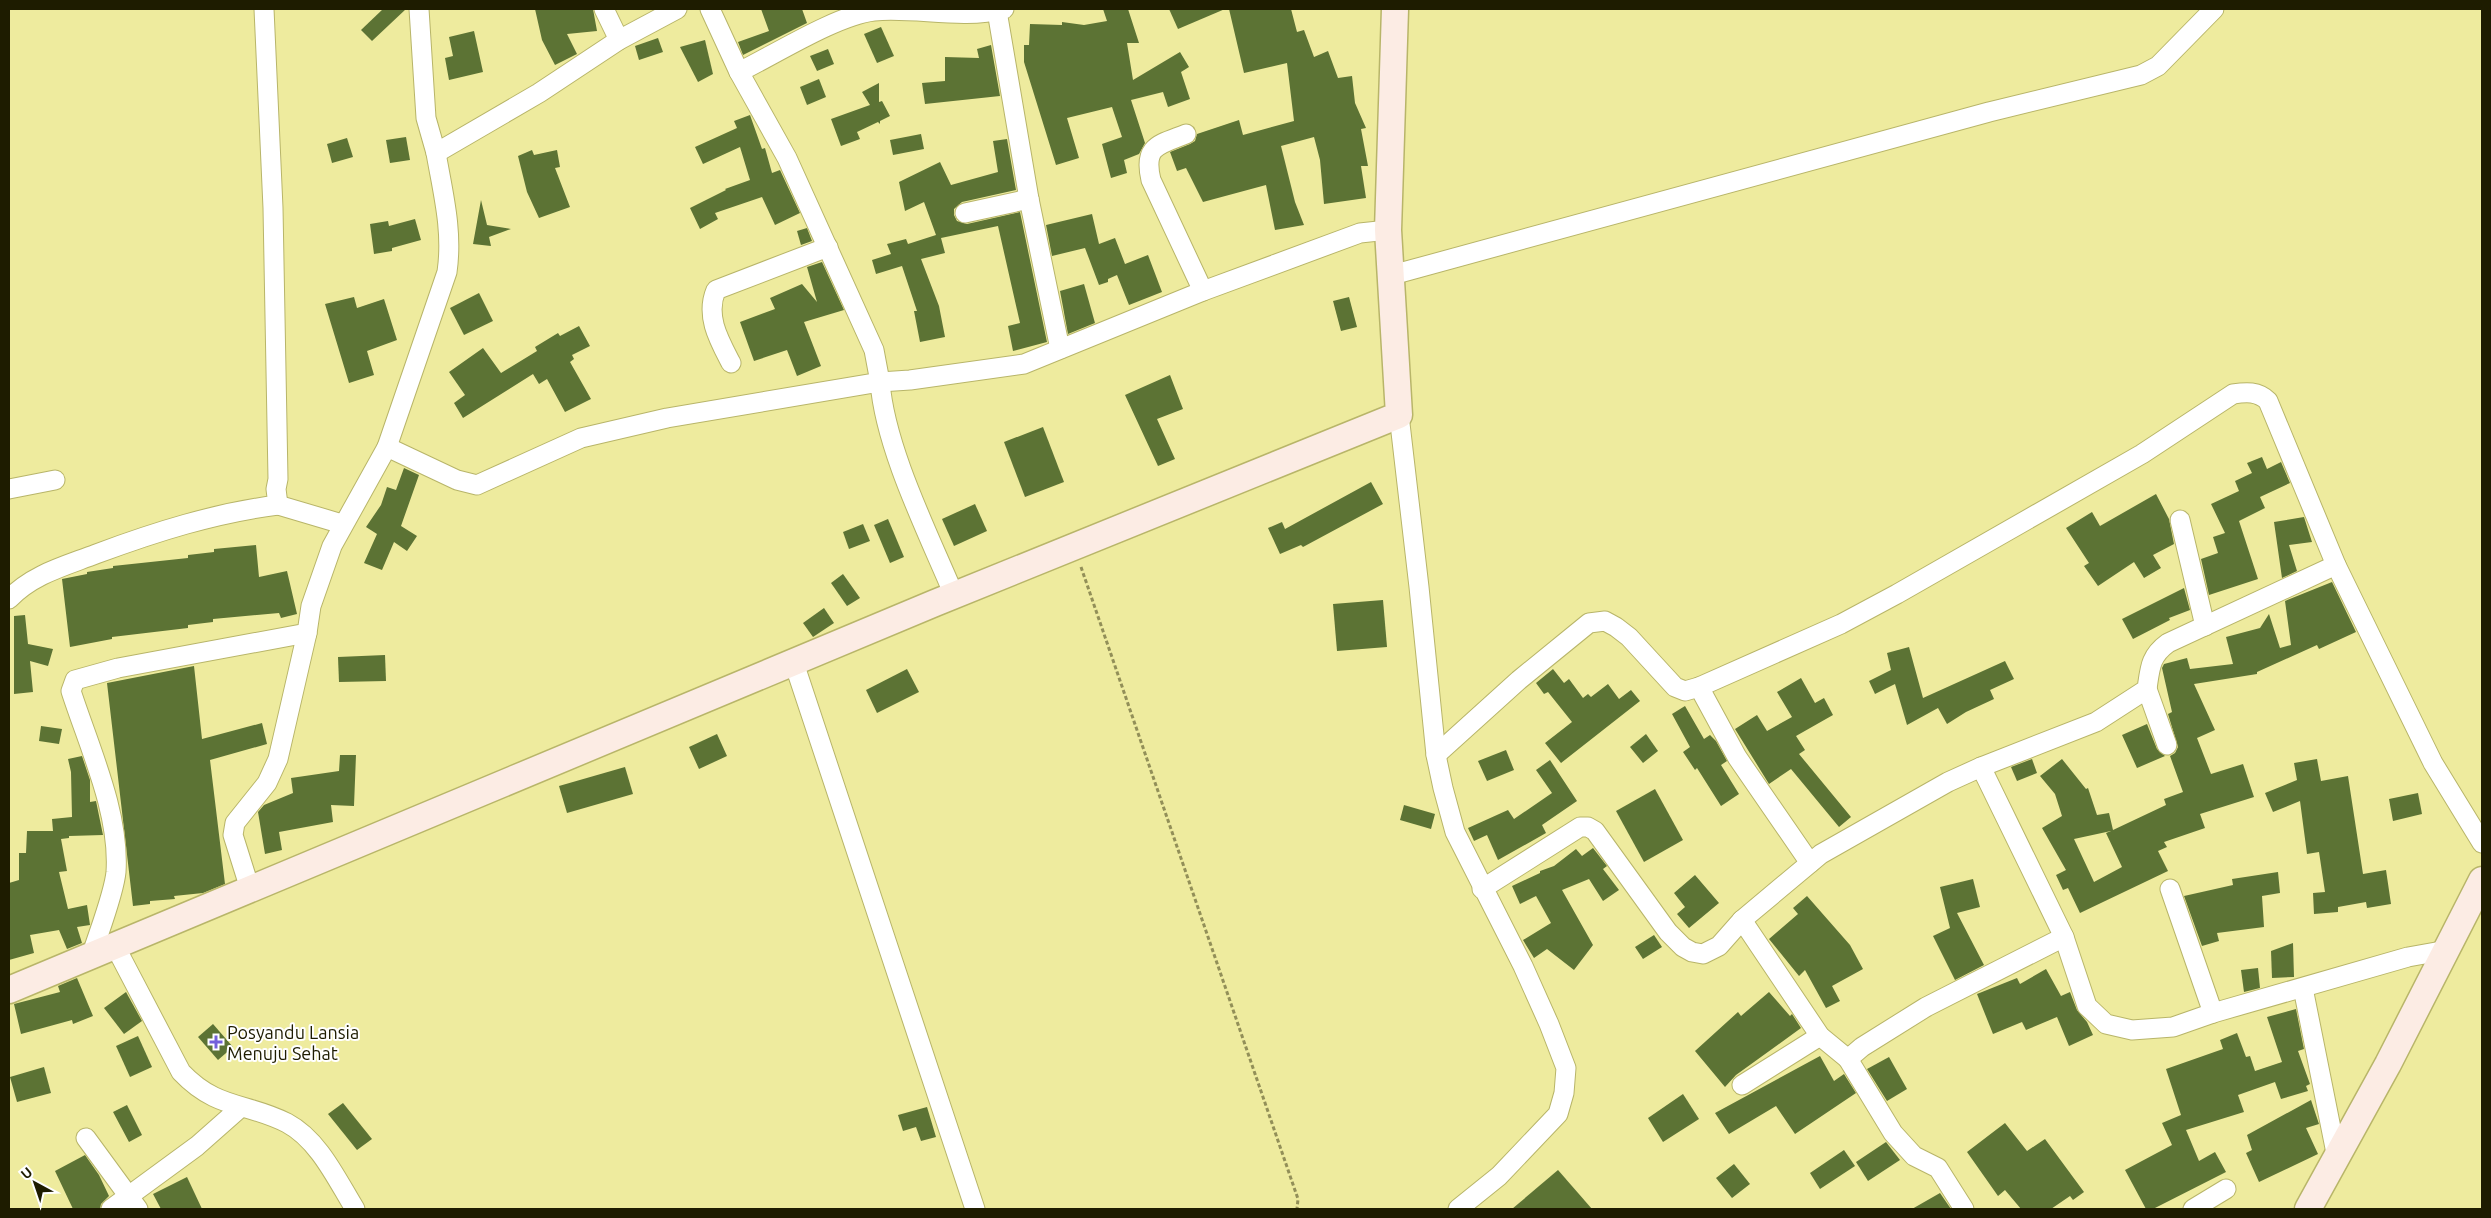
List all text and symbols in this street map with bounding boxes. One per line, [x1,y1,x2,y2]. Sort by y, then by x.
place label: Posyandu Lansia Menuju Sehat [227,1022,359,1063]
marker: Posyandu Lansia Menuju Sehat [209,1035,223,1049]
north arrow [10,1158,60,1208]
text: U [18,1164,36,1182]

